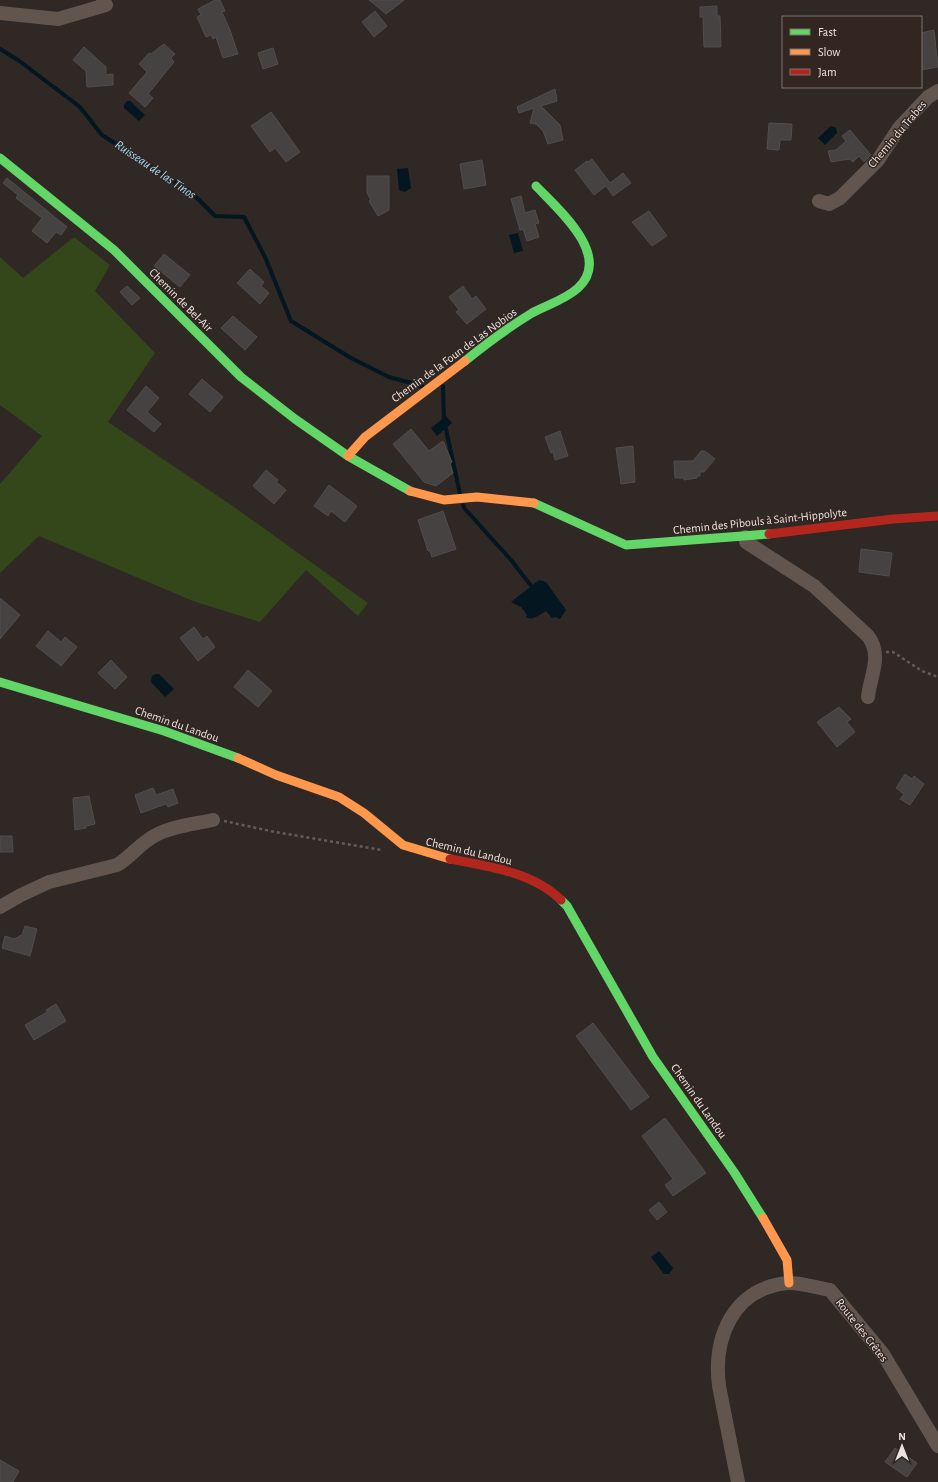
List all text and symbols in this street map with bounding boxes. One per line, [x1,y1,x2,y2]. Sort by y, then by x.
legend [782,16,922,88]
text: Fast [818,26,837,38]
text: Slow [818,46,840,58]
text: Jam [818,66,837,78]
street label: Chemin du Trabes [866,98,928,170]
water label: Ruisseau de las Tinos [112,138,198,202]
street label: Chemin de Bel-Air [147,266,215,334]
street label: Chemin de la Foun de Las Nobios [389,306,519,404]
street label: Chemin des Pibouls à Saint-Hippolyte [673,506,848,537]
street label: Chemin du Landou [134,704,220,744]
street label: Chemin du Landou [425,835,513,867]
street label: Chemin du Landou [669,1062,729,1140]
street label: Route des Crêtes [834,1296,890,1364]
north arrow [882,1426,922,1466]
text: N [898,1431,906,1442]

